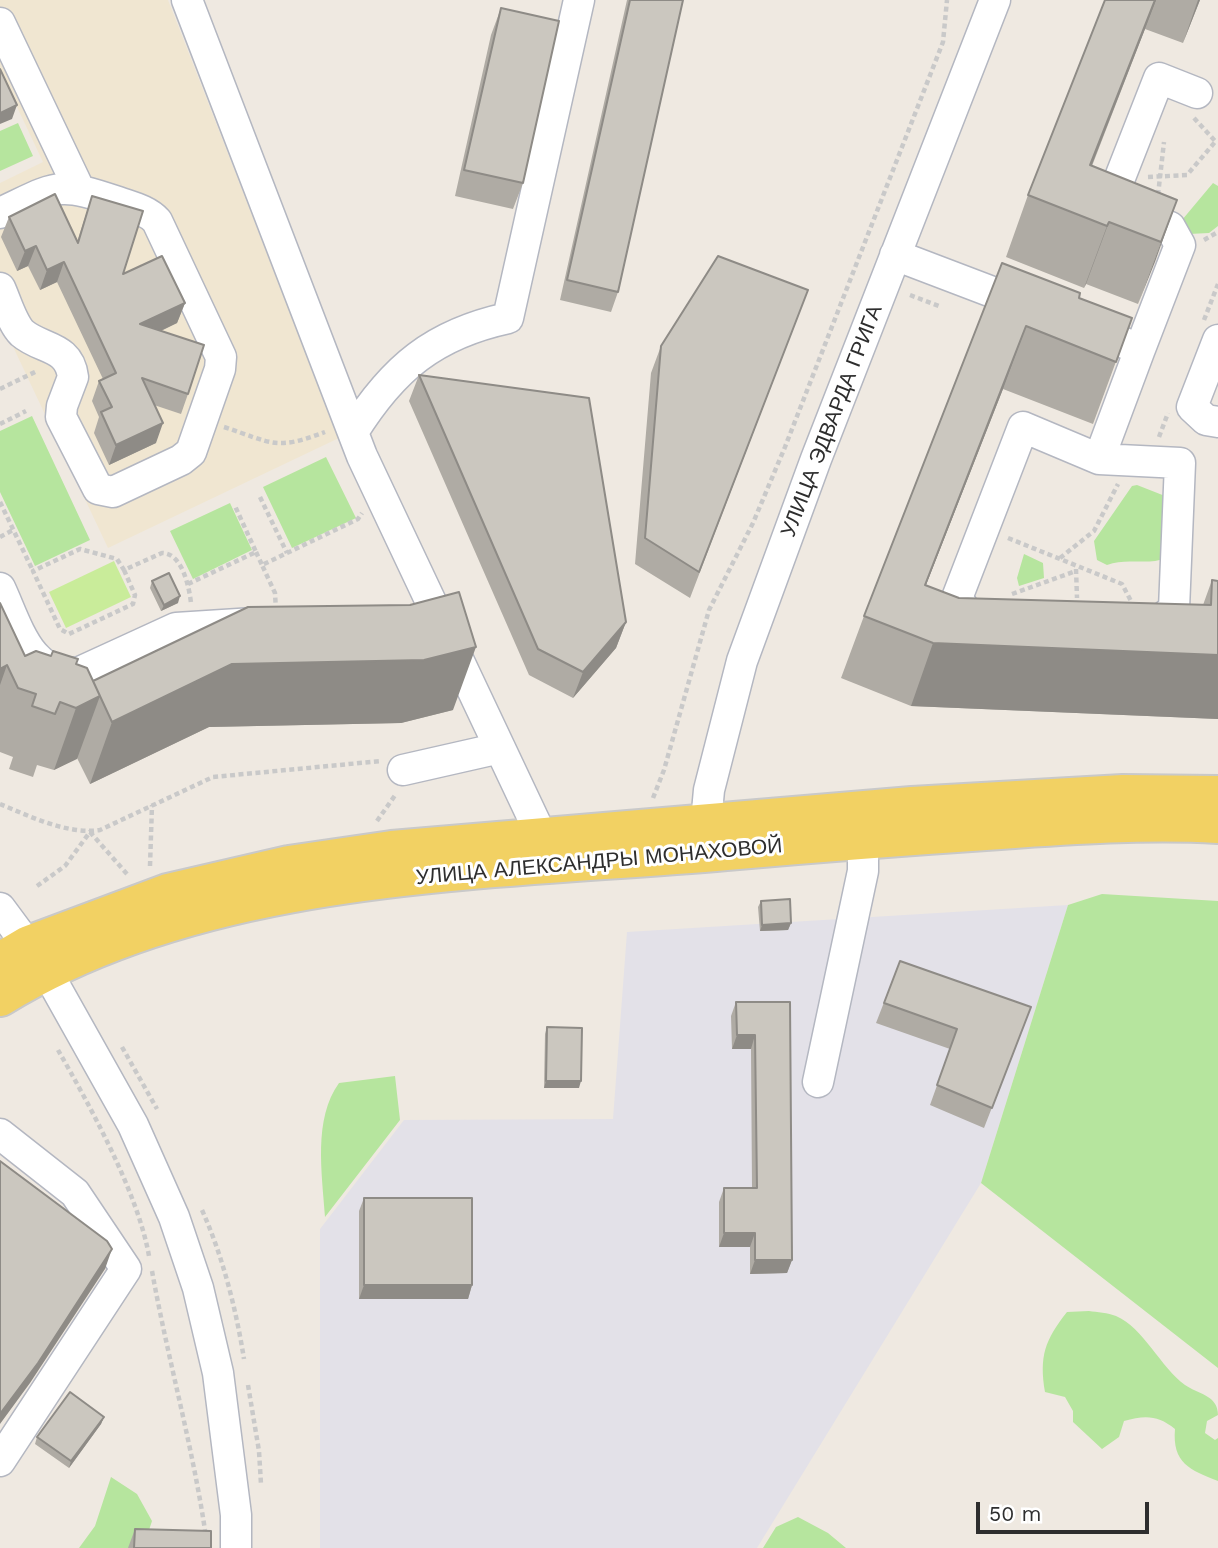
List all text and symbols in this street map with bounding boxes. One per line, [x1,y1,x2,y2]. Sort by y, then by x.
street label: УЛИЦА ЭДВАРДА ГРИГА [776,301,888,541]
street label: УЛИЦА АЛЕКСАНДРЫ МОНАХОВОЙ [415,833,783,891]
scale bar [980,1488,1153,1532]
text: 50 m [989,1501,1041,1526]

